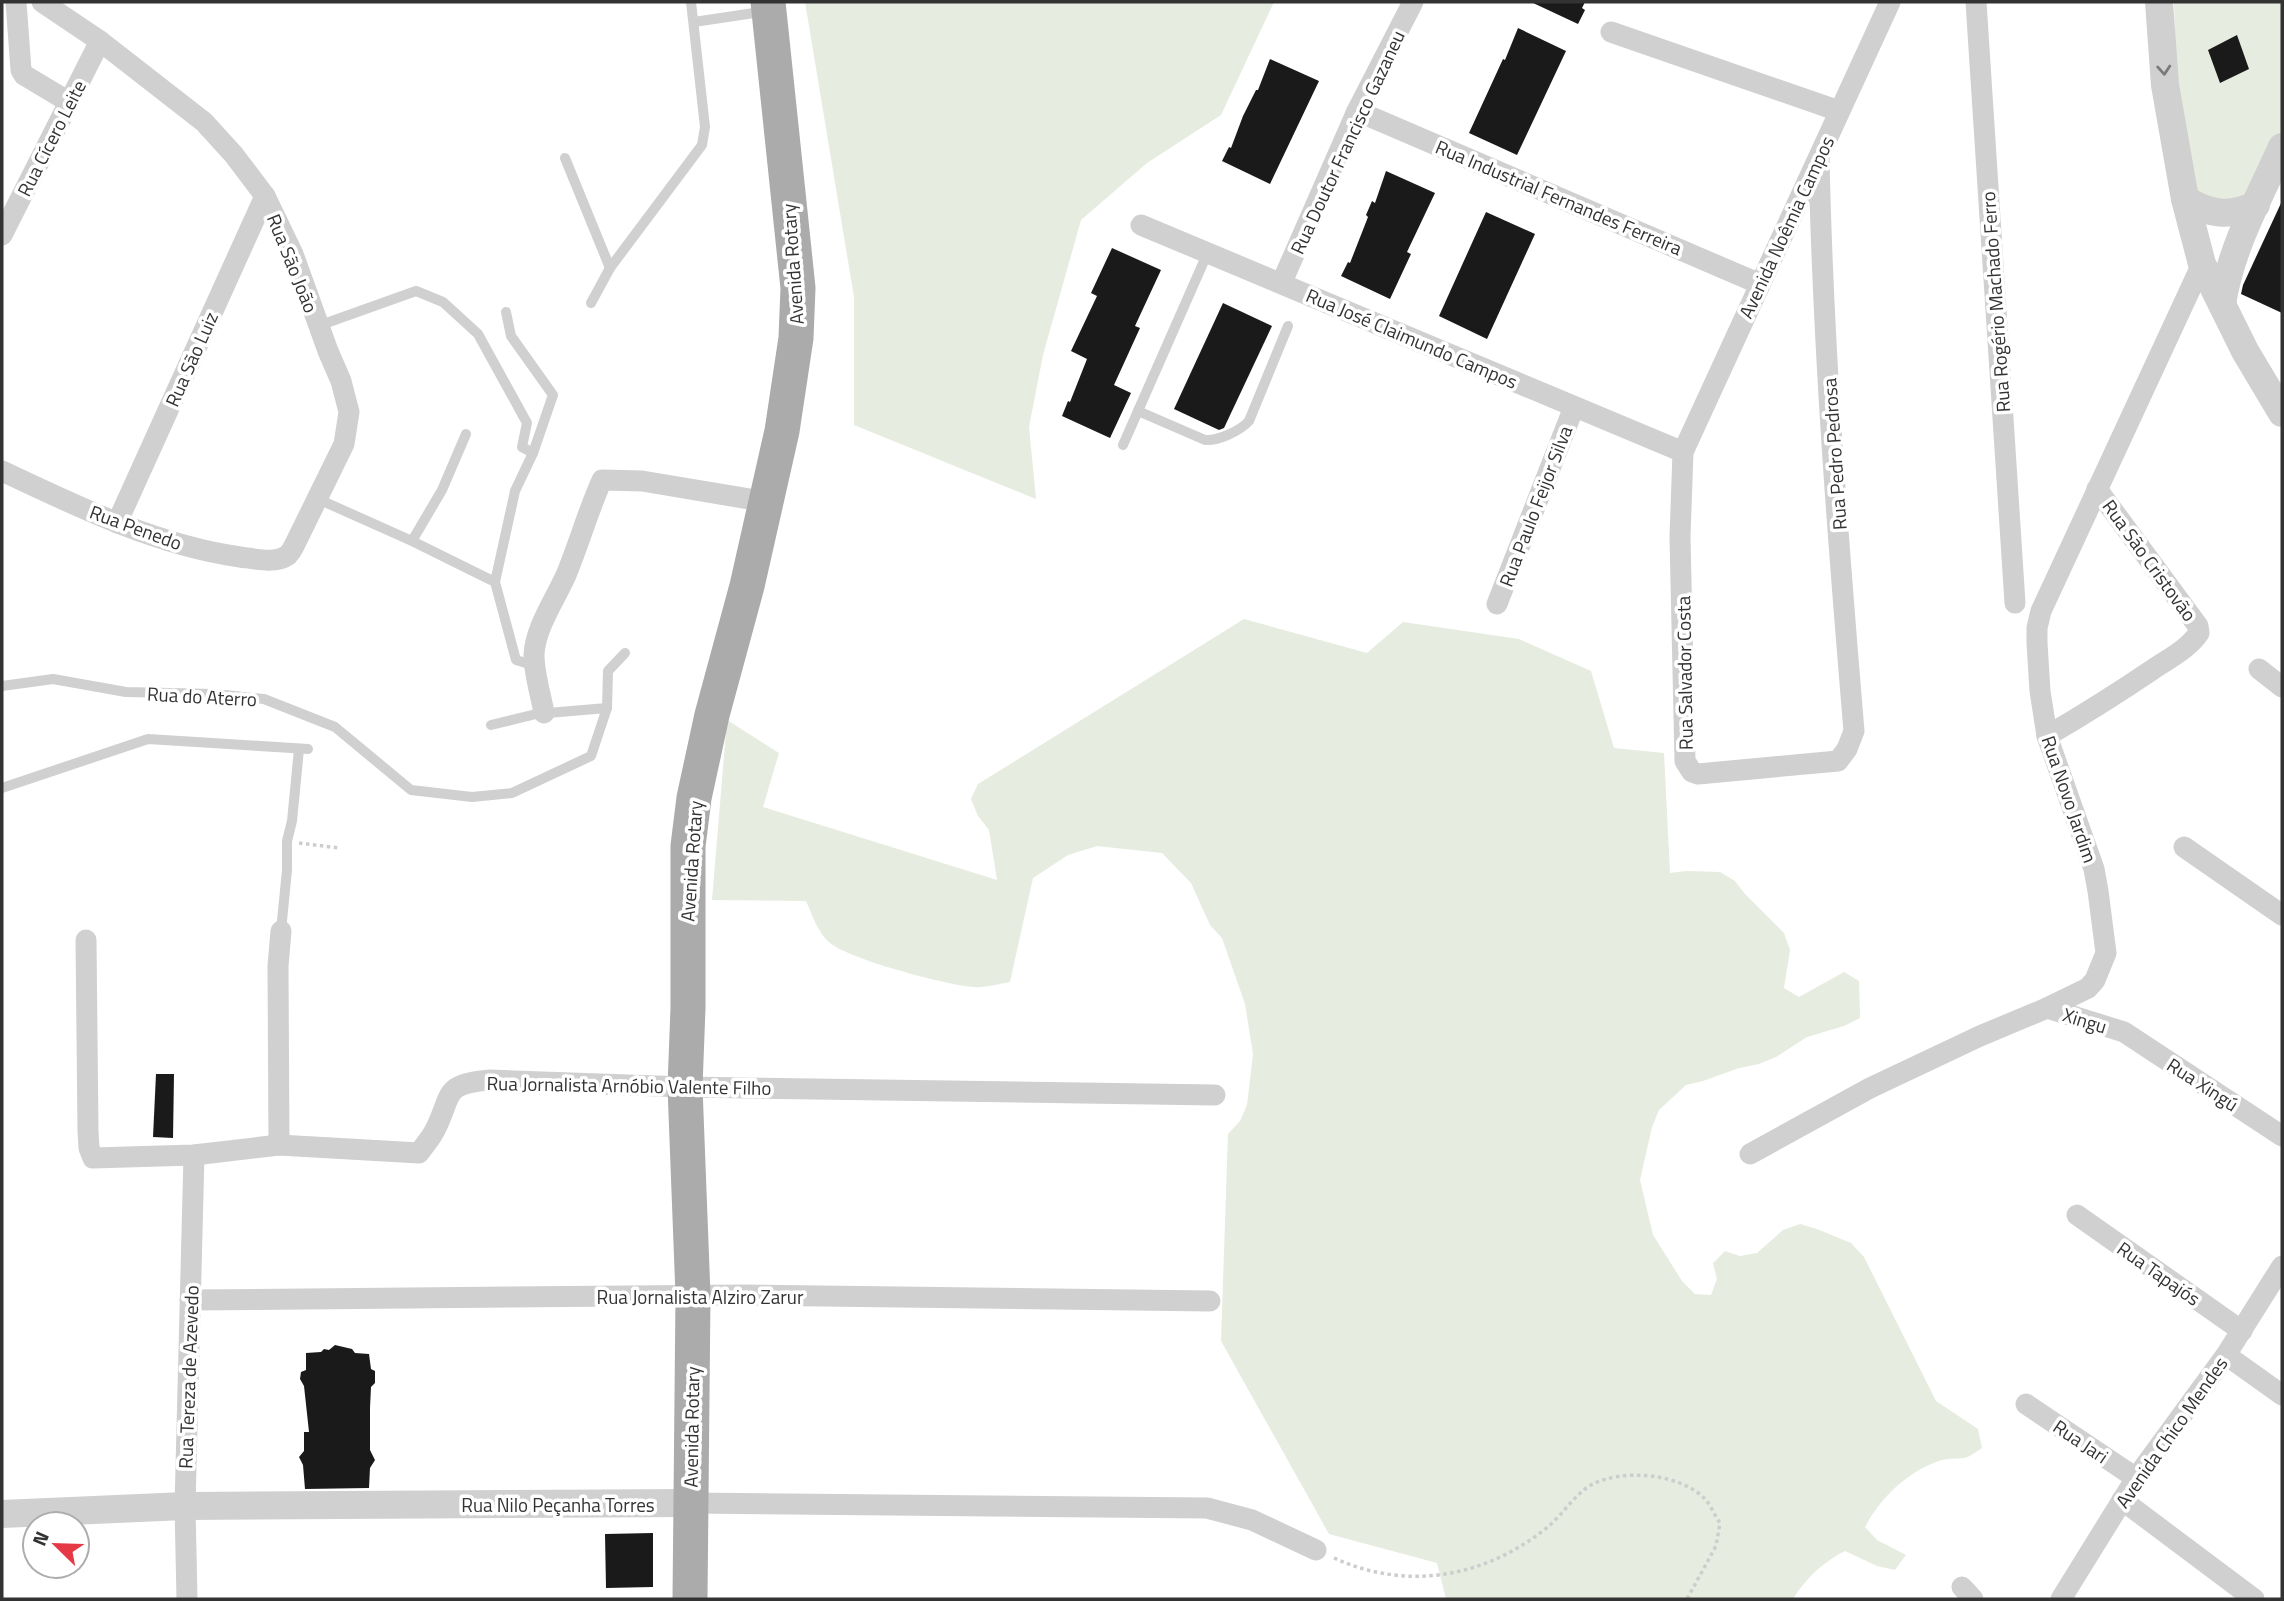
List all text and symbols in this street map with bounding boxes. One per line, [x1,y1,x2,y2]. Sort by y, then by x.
street label: Rua Doutor Francisco Gazaneu [1282,25,1412,259]
one-way arrow [2156,65,2171,76]
street label: Rua Cícero Leite [9,75,93,201]
street label: Avenida Noêmia Campos [1731,131,1841,323]
street label: Rua Industrial Fernandes Ferreira [1431,132,1687,262]
street label: Rua Rogério Machado Ferro [1973,191,2017,413]
street label: Avenida Rotary [773,203,811,325]
street label: Rua São João [260,209,326,317]
street label: Rua José Claimundo Campos [1302,280,1522,396]
street label: Rua São Luiz [157,307,225,411]
street label: Rua Pedro Pedrosa [1814,376,1854,531]
street label: Rua Paulo Feijor Silva [1491,421,1579,591]
street label: Rua São Cristovão [2096,493,2204,627]
street label: Rua Penedo [86,497,186,557]
street label: Rua Salvador Costa [1668,595,1700,750]
street label: Rua do Aterro [146,679,258,713]
street label: Rua Novo Jardim [2035,732,2105,866]
street label: Avenida Rotary [672,800,710,922]
street label: Xingu [2059,1000,2111,1040]
street label: Rua Xingú [2161,1050,2245,1118]
street label: Rua Jornalista Arnóbio Valente Filho [486,1068,772,1102]
street label: Rua Tapajós [2111,1234,2207,1312]
street label: Rua Jornalista Alziro Zarur [597,1282,804,1311]
street label: Rua Tereza de Azevedo [170,1285,206,1469]
street label: Avenida Chico Mendes [2108,1350,2234,1514]
street label: Avenida Rotary [675,1366,707,1488]
street label: Rua Jari [2048,1412,2114,1470]
street label: Rua Nilo Peçanha Torres [461,1490,655,1519]
north arrow [21,1510,91,1580]
text: N [24,1526,56,1550]

